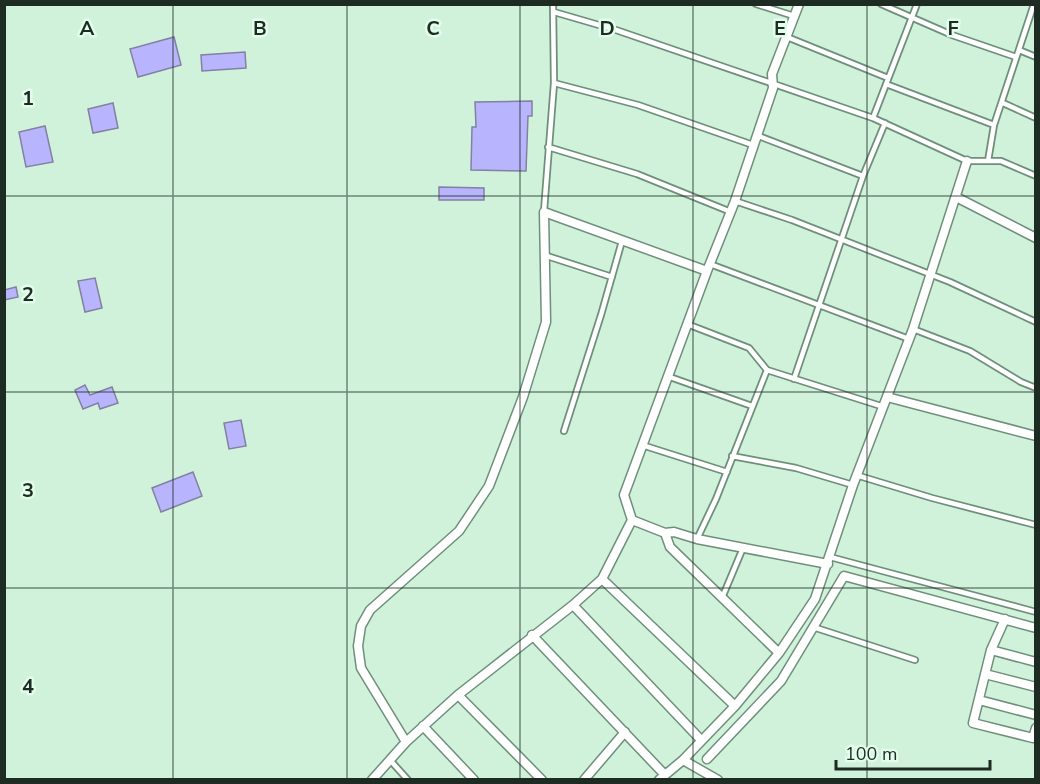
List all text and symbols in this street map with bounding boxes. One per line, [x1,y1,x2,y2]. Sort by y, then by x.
text: A [80,15,95,42]
text: B [253,15,267,42]
text: C [426,15,440,42]
text: D [599,15,615,42]
text: E [774,15,786,42]
text: F [947,15,959,42]
text: 1 [22,85,34,112]
text: 2 [22,281,34,308]
text: 3 [22,477,34,504]
text: 4 [22,673,34,700]
scale bar [836,733,990,771]
text: 100 m [845,742,897,766]

